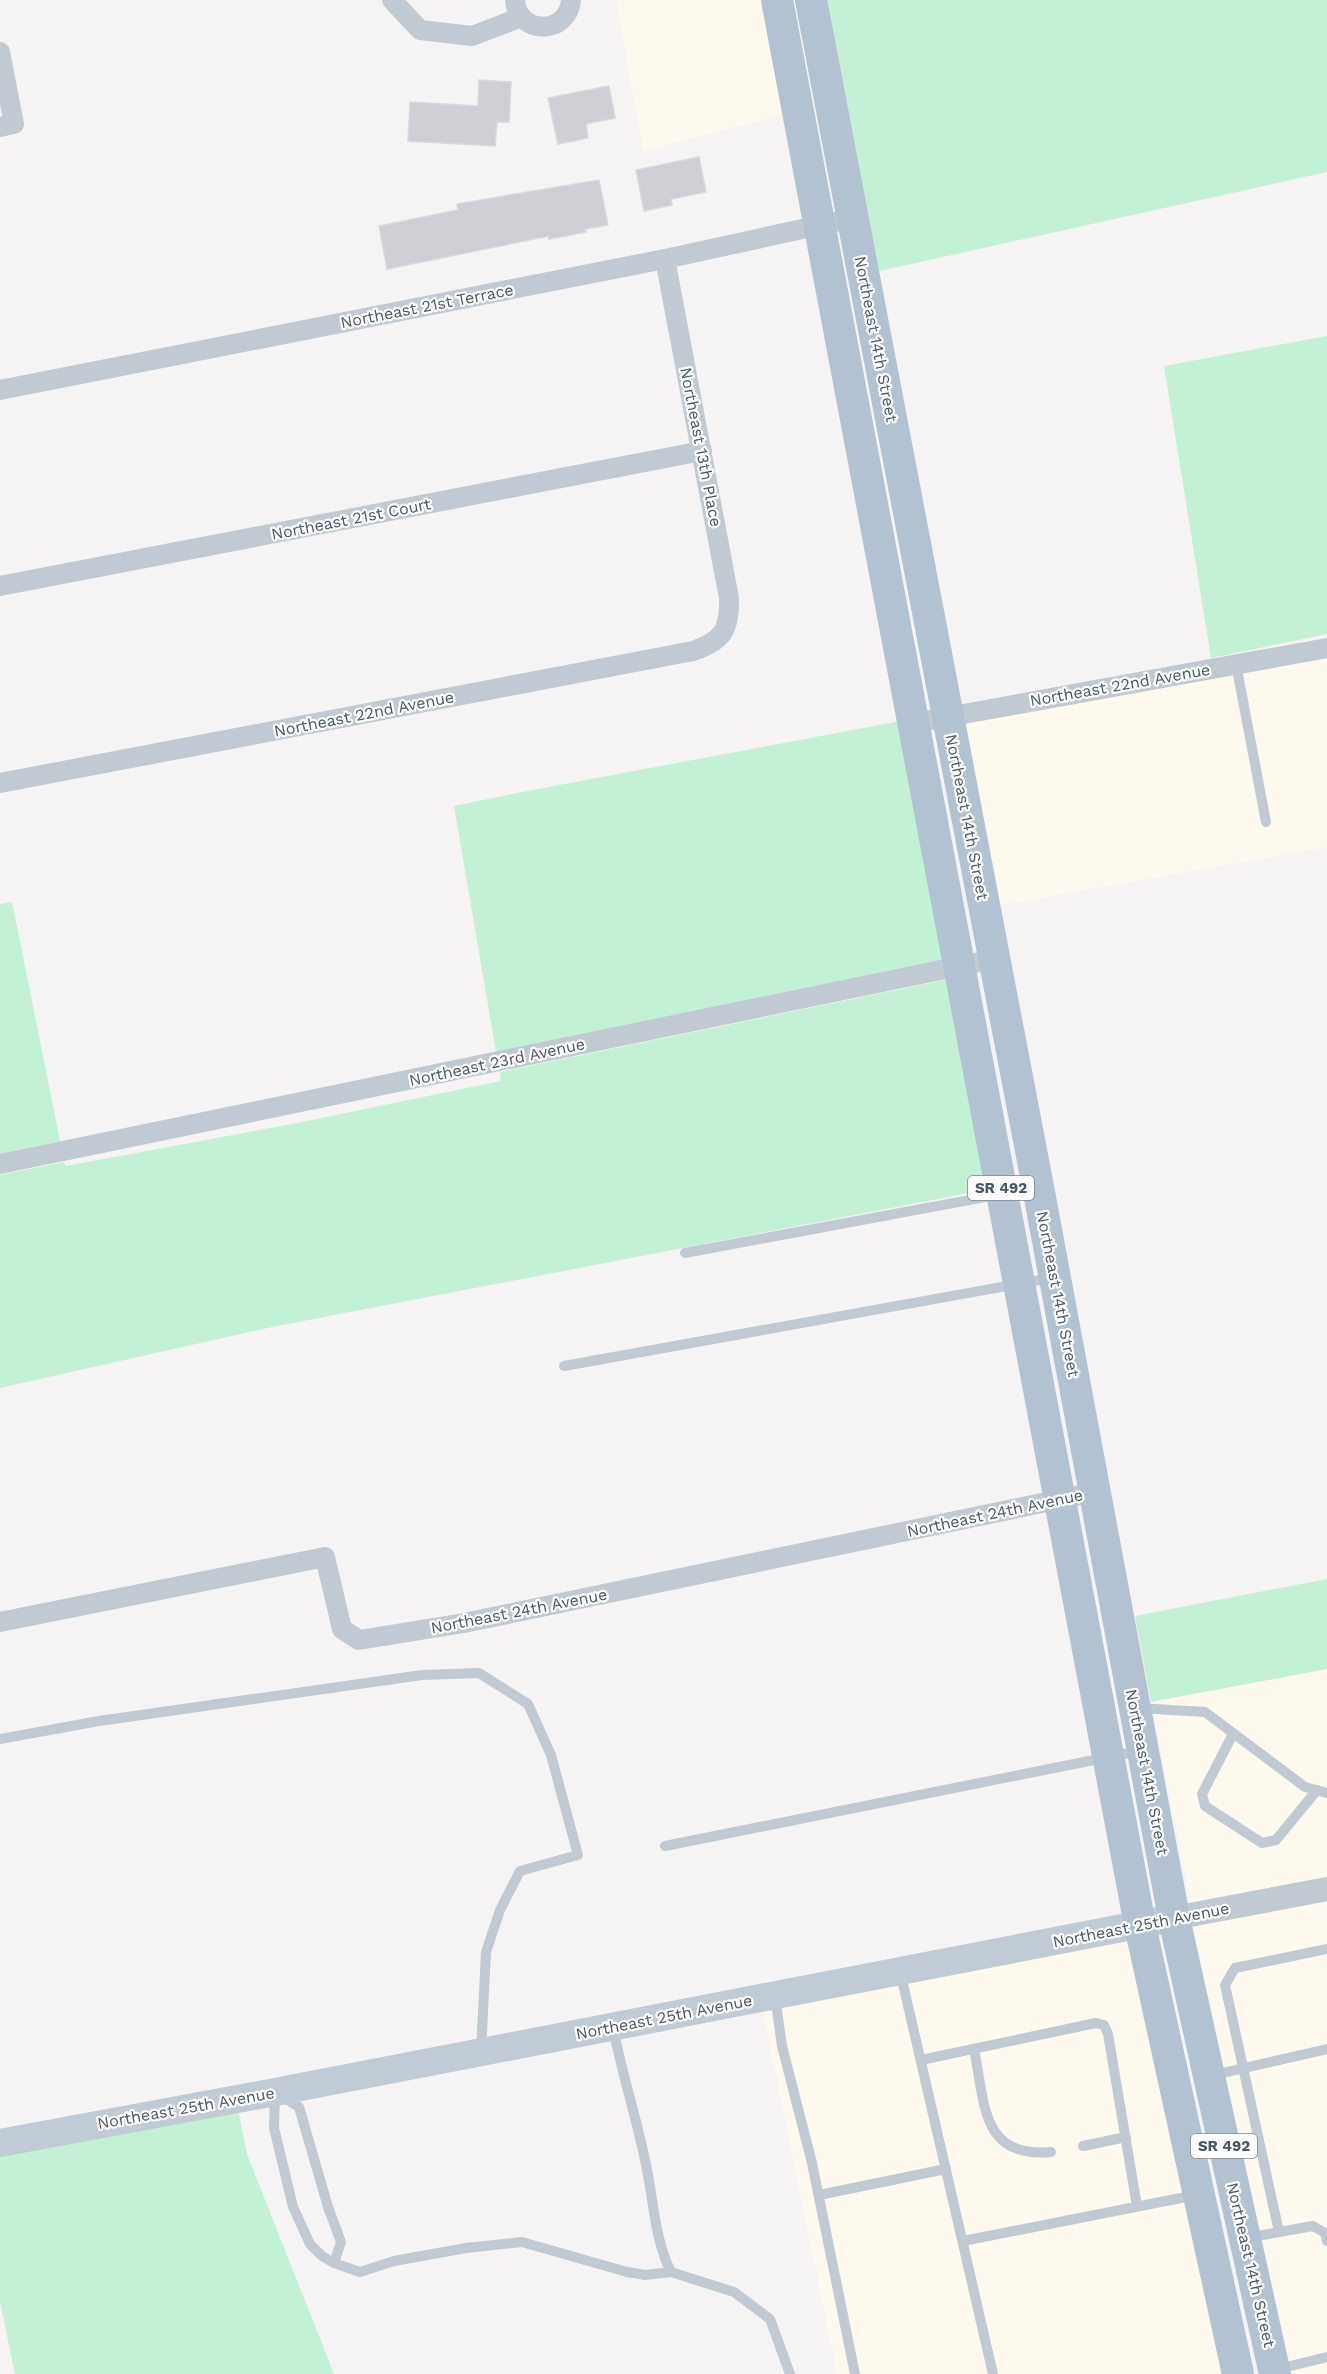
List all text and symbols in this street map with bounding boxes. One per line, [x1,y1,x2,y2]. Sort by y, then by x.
street label: Northeast 14th Street [851,254,901,424]
street label: Northeast 21st Terrace [339,280,515,332]
street label: Northeast 13th Place [676,366,726,528]
street label: Northeast 21st Court [270,494,433,544]
street label: Northeast 22nd Avenue [1028,660,1212,710]
street label: Northeast 22nd Avenue [272,687,456,741]
street label: Northeast 14th Street [942,732,992,902]
street label: Northeast 23rd Avenue [407,1034,587,1090]
road number: SR 492 [968,1176,1034,1200]
street label: Northeast 14th Street [1033,1209,1083,1379]
street label: Northeast 24th Avenue [905,1485,1085,1541]
street label: Northeast 24th Avenue [429,1585,609,1637]
street label: Northeast 14th Street [1122,1687,1172,1857]
street label: Northeast 25th Avenue [1051,1899,1231,1951]
street label: Northeast 25th Avenue [574,1991,754,2043]
street label: Northeast 25th Avenue [96,2083,276,2133]
road number: SR 492 [1191,2134,1257,2158]
street label: Northeast 14th Street [1223,2181,1279,2350]

